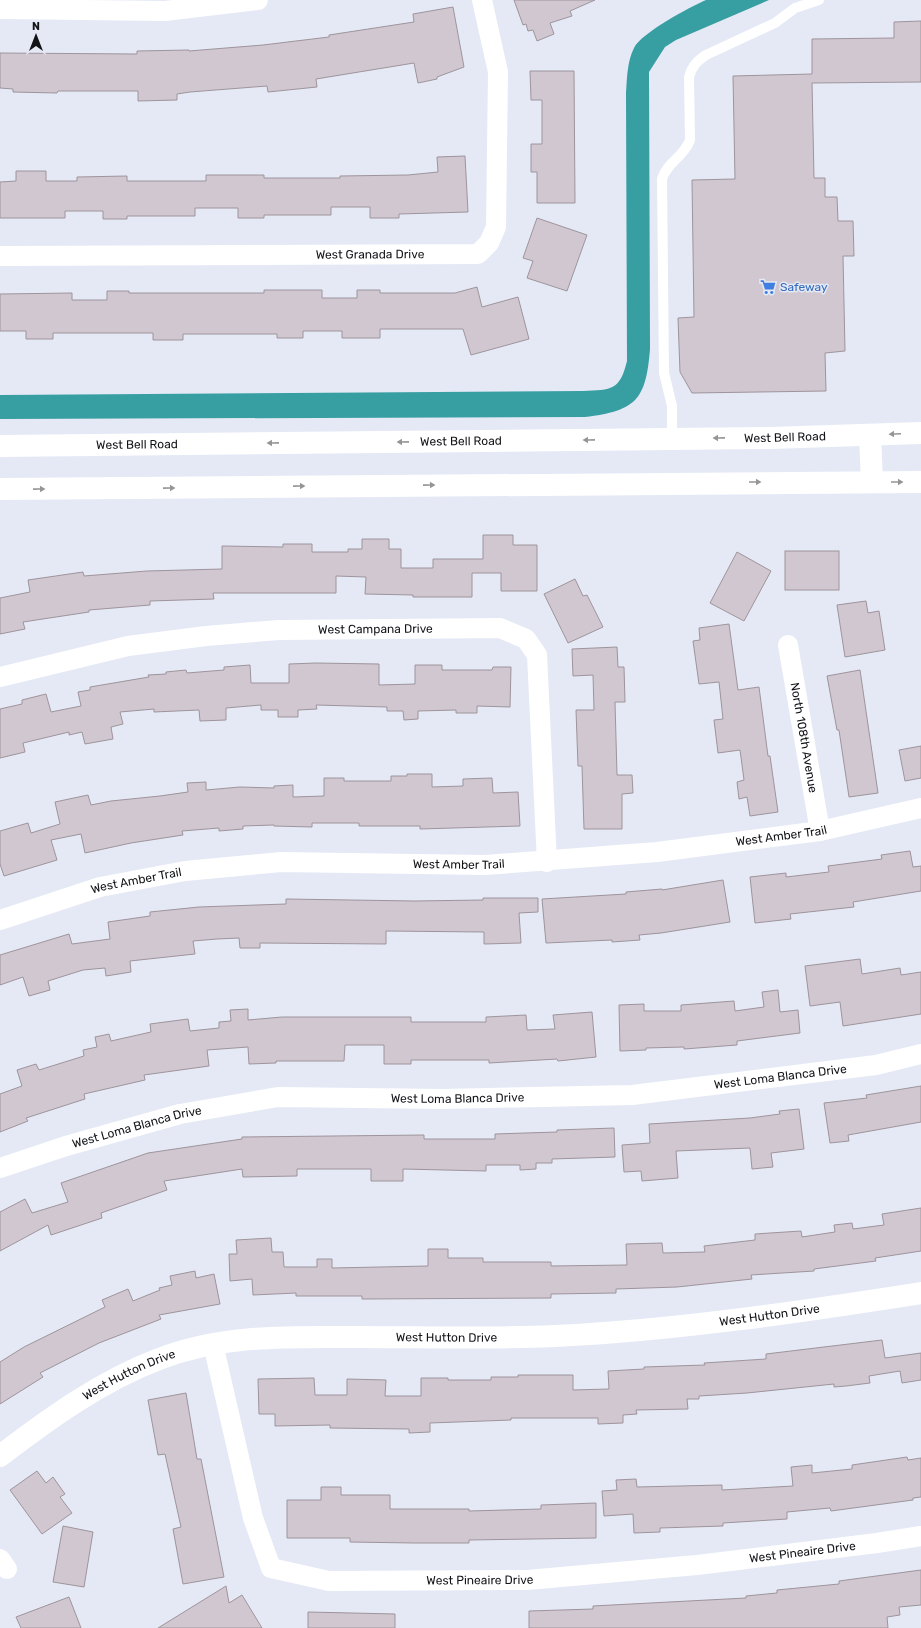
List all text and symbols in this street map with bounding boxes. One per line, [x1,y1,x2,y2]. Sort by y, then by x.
north arrow [16,16,56,56]
text: N [32,20,40,33]
street label: West Granada Drive [316,247,425,262]
supermarket icon: Safeway [759,278,777,296]
place label: Safeway [780,280,828,294]
street label: West Bell Road [744,429,826,445]
one-way arrow [888,431,901,437]
street label: West Bell Road [420,434,502,449]
one-way arrow [712,435,725,441]
street label: West Bell Road [96,437,178,452]
one-way arrow [582,437,595,443]
one-way arrow [397,438,409,445]
one-way arrow [266,440,279,446]
one-way arrow [749,479,762,485]
one-way arrow [891,479,904,485]
one-way arrow [423,482,436,488]
one-way arrow [293,483,306,489]
one-way arrow [163,485,176,491]
one-way arrow [33,486,46,492]
street label: West Campana Drive [318,622,433,637]
street label: North 108th Avenue [788,681,820,794]
street label: West Amber Trail [735,823,828,849]
street label: West Amber Trail [413,857,505,872]
street label: West Amber Trail [89,865,183,897]
street label: West Loma Blanca Drive [713,1062,848,1092]
street label: West Loma Blanca Drive [391,1090,525,1106]
street label: West Loma Blanca Drive [70,1103,203,1151]
street label: West Hutton Drive [719,1301,821,1329]
street label: West Hutton Drive [396,1330,498,1345]
street label: West Hutton Drive [80,1347,177,1403]
street label: West Pineaire Drive [748,1539,857,1566]
street label: West Pineaire Drive [426,1572,534,1588]

